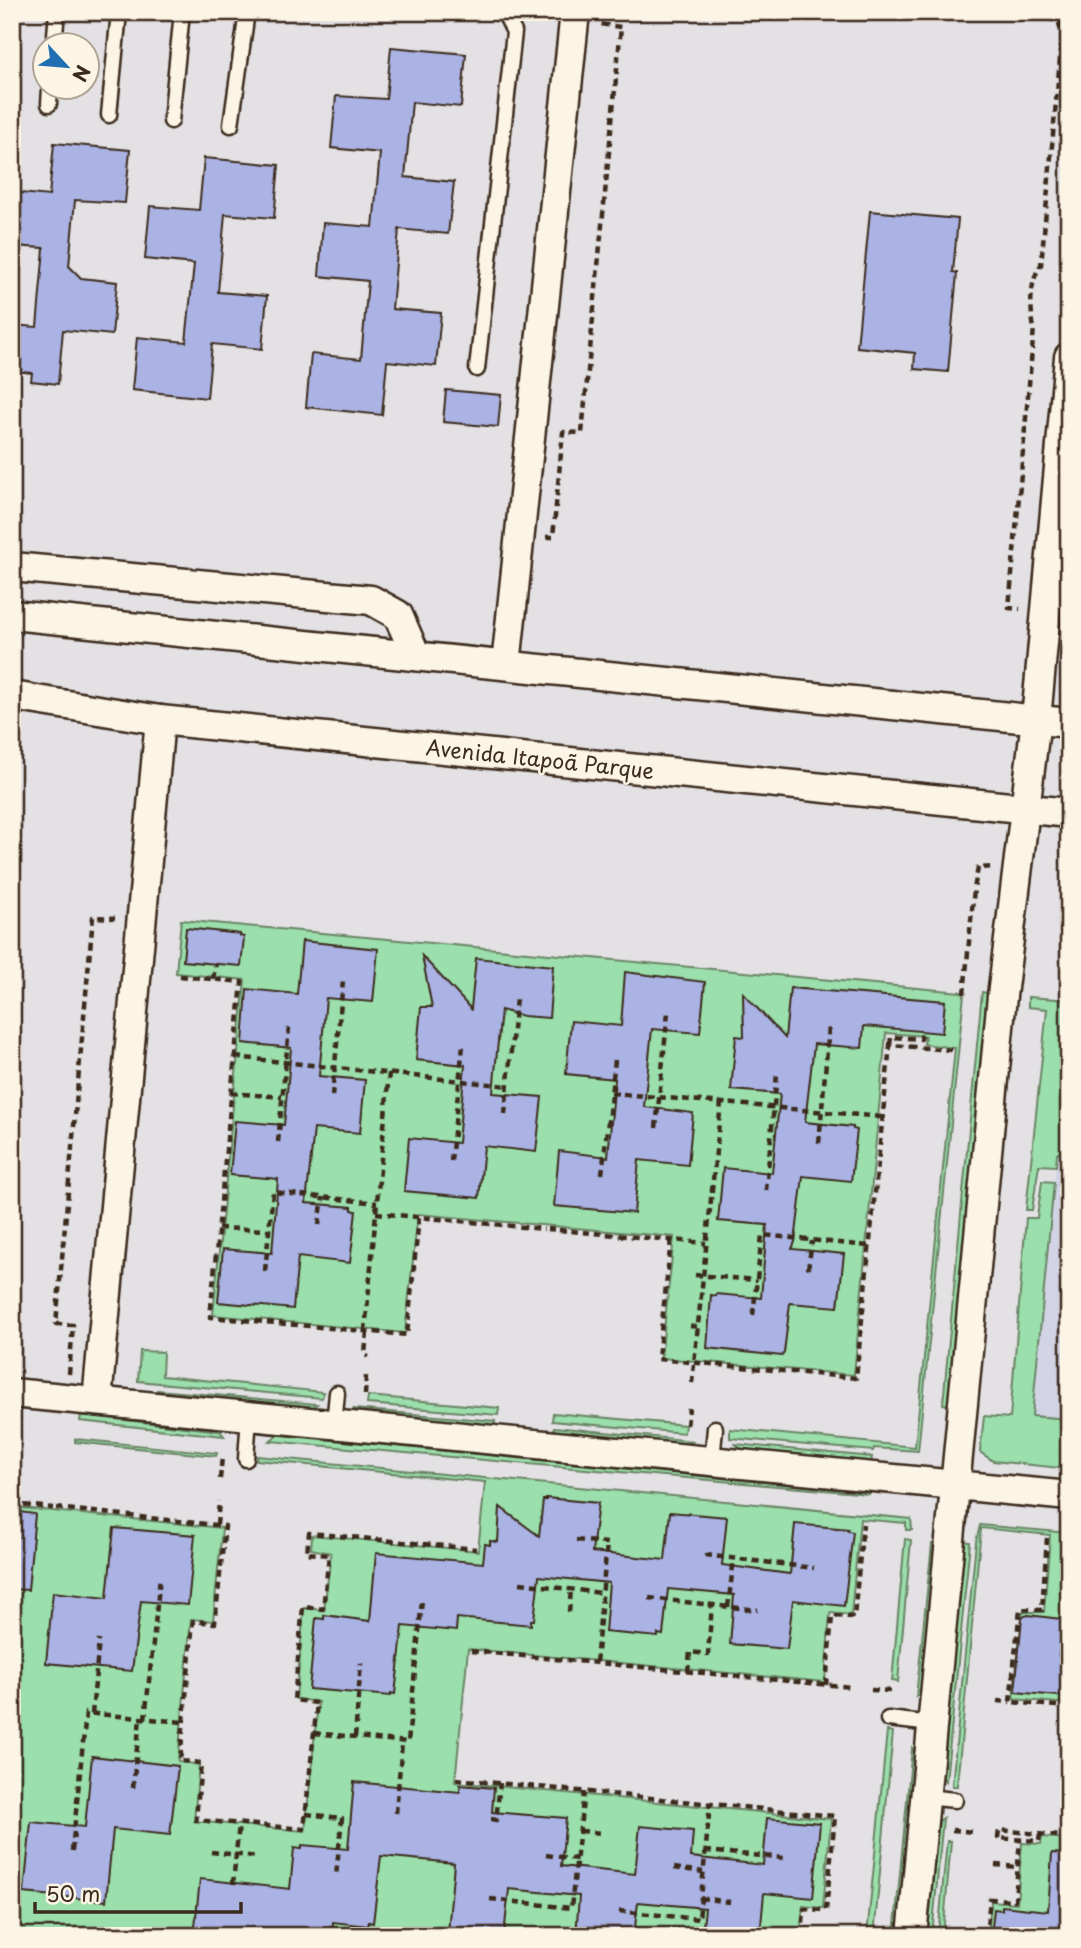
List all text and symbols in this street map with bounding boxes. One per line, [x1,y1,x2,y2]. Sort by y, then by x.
north arrow [32,32,102,102]
text: N [66,61,98,87]
street label: Avenida Itapoã Parque [425,730,656,786]
scale bar [35,1871,242,1915]
text: 50 m [46,1877,100,1909]

